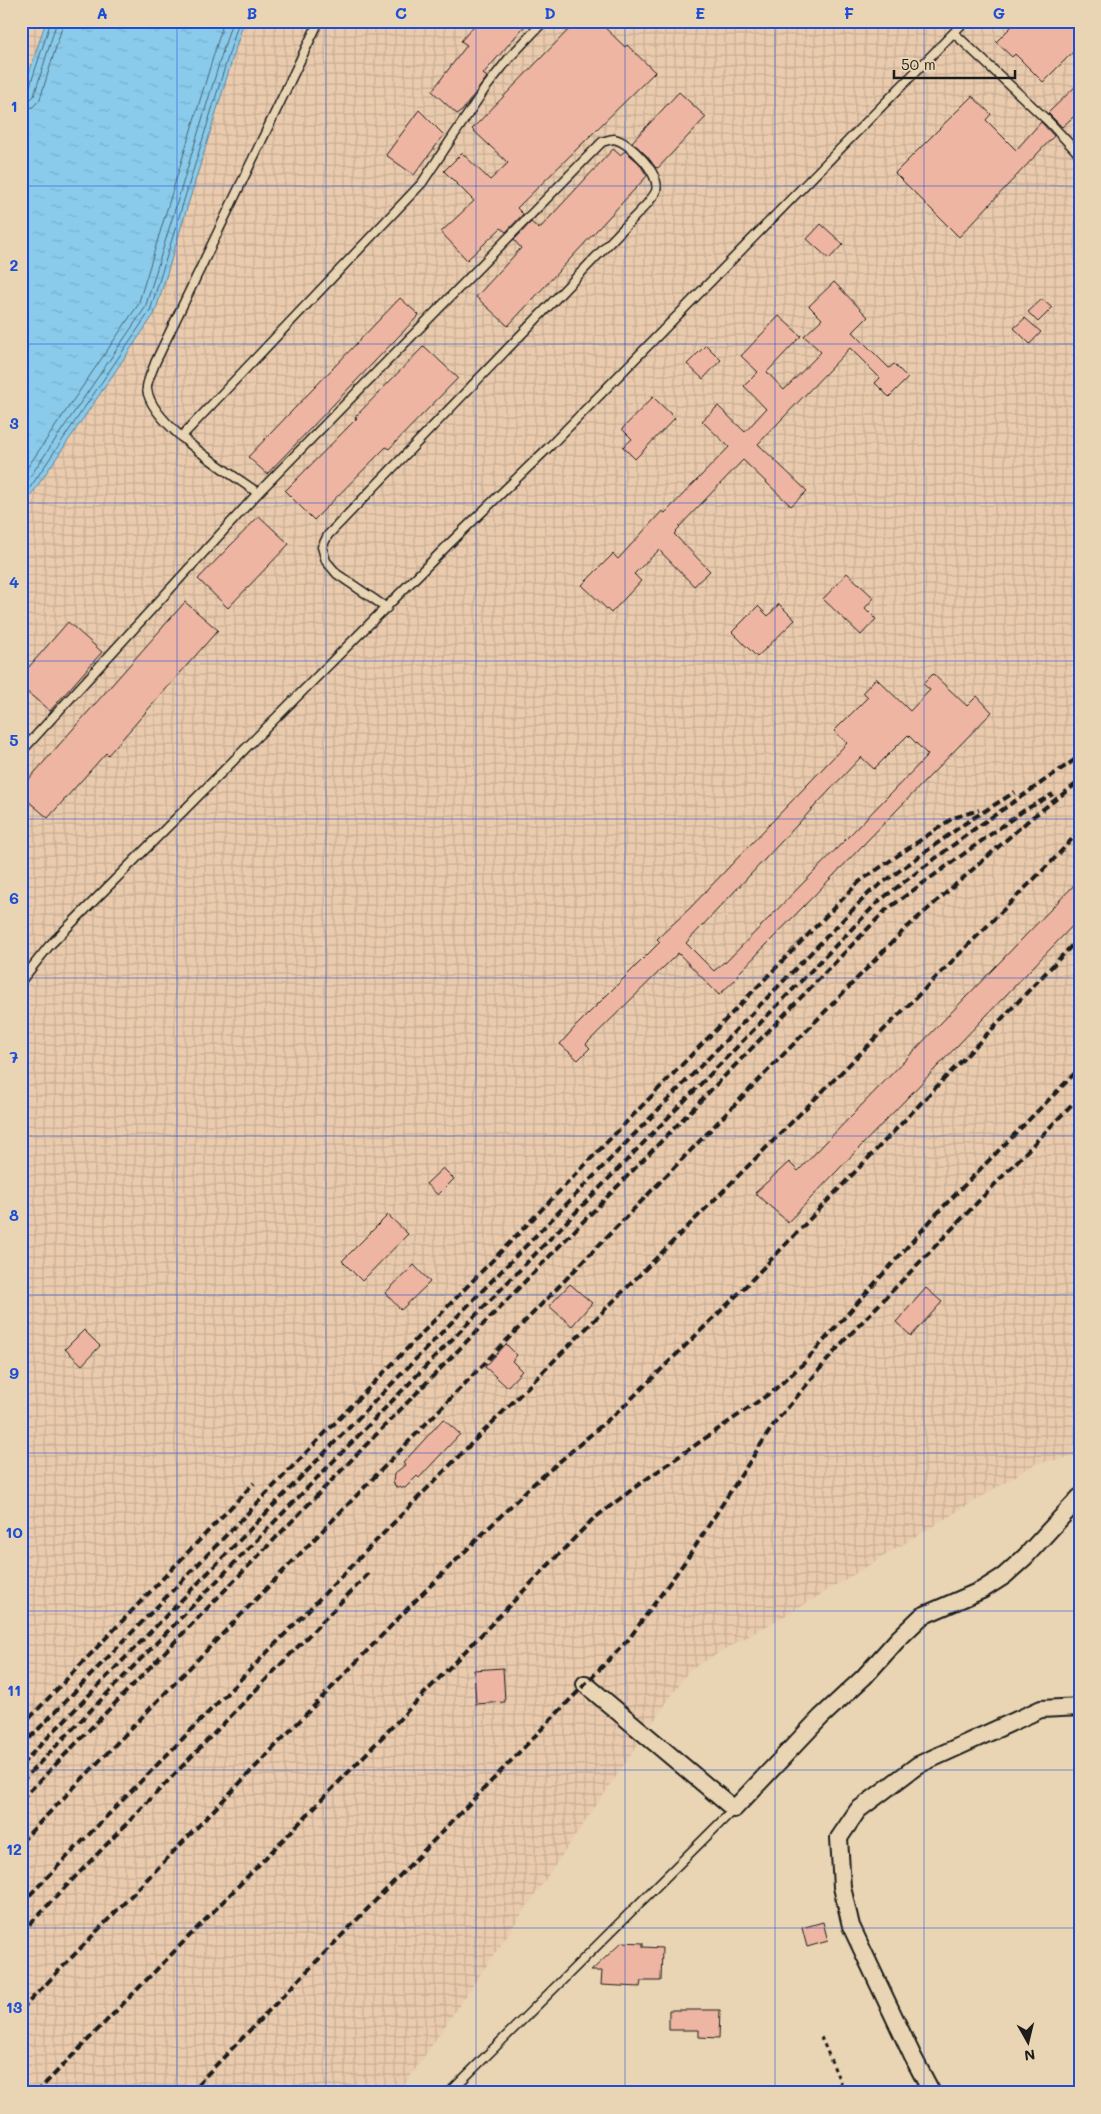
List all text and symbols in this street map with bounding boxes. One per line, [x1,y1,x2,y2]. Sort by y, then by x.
text: A [96,2,108,23]
text: B [247,2,257,23]
text: C [395,2,407,23]
text: D [544,2,556,23]
text: E [695,2,705,23]
text: F [844,2,854,23]
text: G [993,2,1005,23]
scale bar [894,48,1015,80]
text: 50 m [901,54,936,74]
text: 1 [10,95,18,116]
text: 2 [10,254,19,275]
text: 3 [9,412,19,433]
text: 4 [9,571,19,592]
text: 5 [9,729,19,750]
text: 6 [9,887,19,908]
text: 7 [10,1046,19,1067]
text: 8 [9,1204,19,1225]
text: 9 [9,1362,19,1383]
text: 10 [5,1521,23,1542]
text: 11 [7,1679,21,1700]
text: 12 [6,1838,22,1859]
text: 13 [6,1996,23,2017]
north arrow [1004,2016,1054,2066]
text: N [1023,2045,1036,2066]

